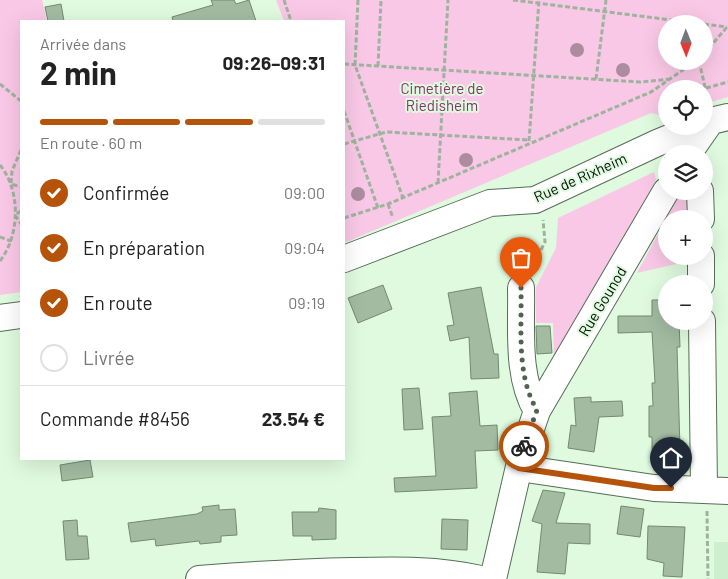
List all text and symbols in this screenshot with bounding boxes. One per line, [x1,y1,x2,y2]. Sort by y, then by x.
north arrow [658,15,712,70]
map controls [658,15,713,330]
text: Arrivée dans [40,34,126,53]
text: 09:26–09:31 [223,51,325,74]
text: 2 min [40,53,117,91]
park label: Cimetière de Riedisheim [401,79,483,114]
button: locate [658,80,713,135]
text: En route · 60 m [40,133,142,152]
button: layers [658,145,713,200]
street label: Rue de Rixheim [531,148,629,206]
icon: check [40,179,68,207]
text: Confirmée [83,181,170,204]
text: 09:00 [284,183,325,202]
button: + [658,210,713,265]
icon: check [40,234,68,262]
text: En préparation [83,236,205,259]
pin [500,237,542,288]
text: 09:04 [284,238,325,257]
icon: bag [507,244,535,272]
street label: Rue Gounod [574,263,630,339]
button: − [658,275,713,330]
icon: check [40,289,68,317]
text: En route [83,291,153,314]
text: 09:19 [288,293,325,312]
text: Livrée [83,346,135,369]
text: Commande #8456 [40,407,190,430]
text: 23.54 € [262,407,325,430]
courier [499,421,549,471]
icon: bike [510,432,538,460]
pin [650,437,692,488]
icon: home [657,444,685,472]

